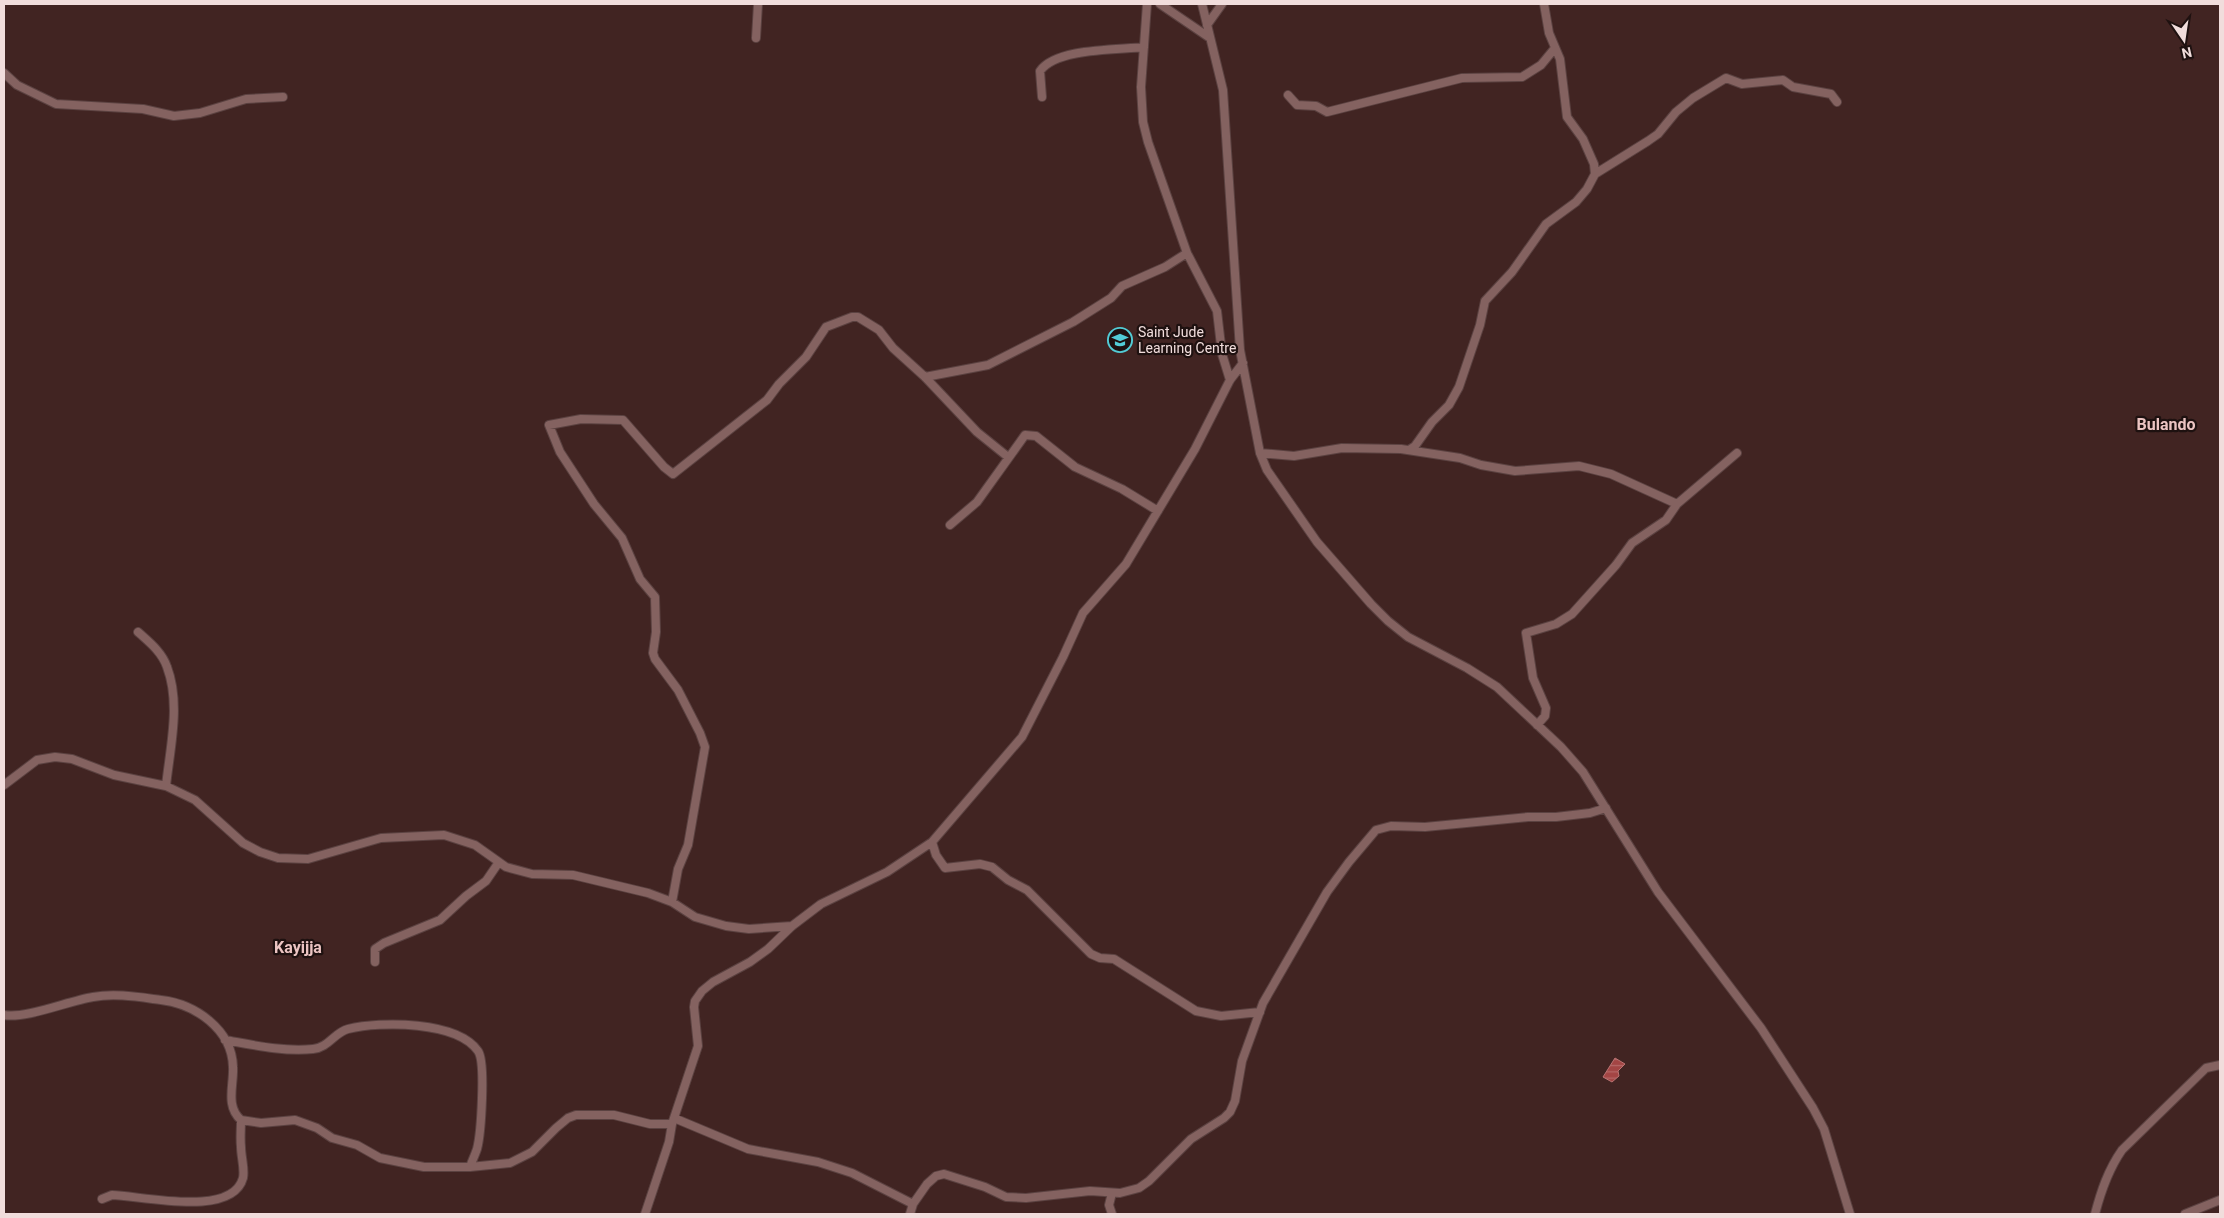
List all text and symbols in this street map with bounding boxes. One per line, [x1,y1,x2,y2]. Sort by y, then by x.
north arrow [2159,15,2209,65]
text: N [2180,44,2194,62]
place label: Saint Jude Learning Centre [1138,324,1236,356]
school or university icon: Saint Jude Learning Centre [1107,327,1133,353]
district label: Bulando [2137,415,2195,434]
district label: Kayijja [274,938,322,957]

